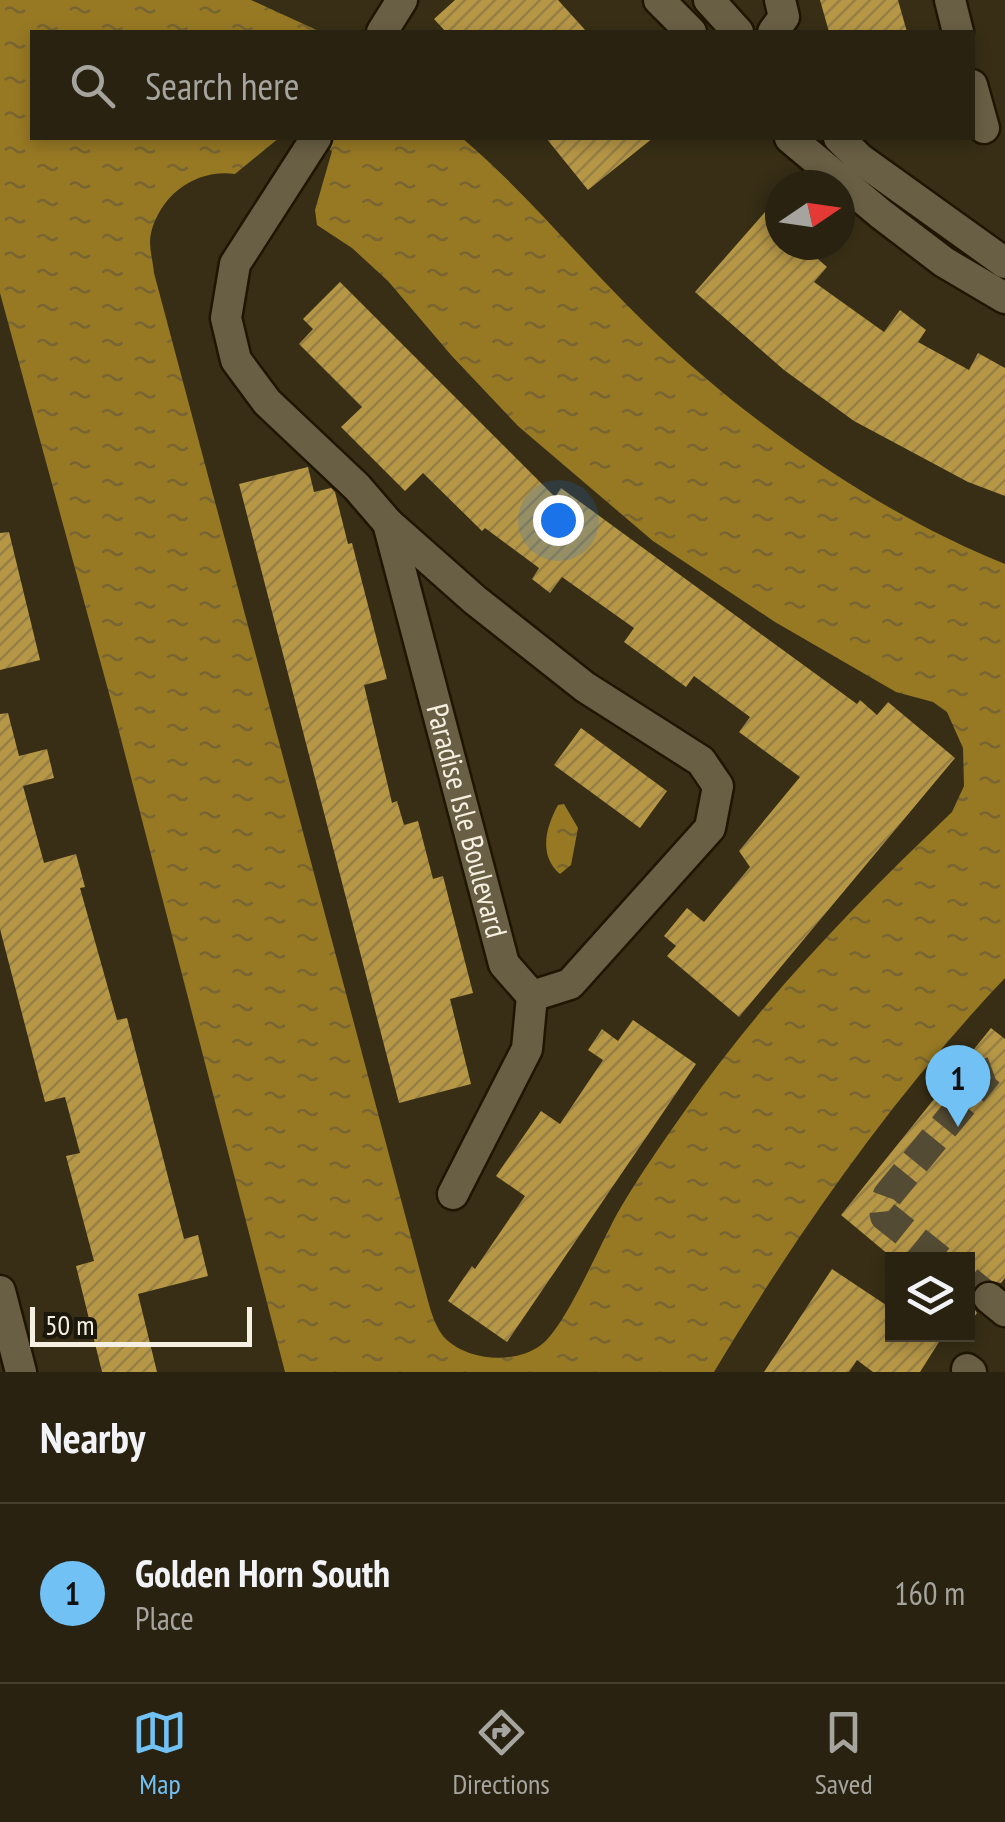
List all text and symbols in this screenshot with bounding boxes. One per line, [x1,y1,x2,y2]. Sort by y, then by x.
search box [30,30,975,140]
icon: search [65,58,120,113]
text: Search here [145,61,299,110]
north arrow [765,170,855,260]
your location [533,495,584,546]
street label: Paradise Isle Boulevard [418,699,517,942]
pin: 1 [926,1044,990,1127]
map controls [885,1252,975,1342]
button: layers [885,1252,975,1342]
scale bar [30,1302,252,1346]
text: 50 m [45,1306,94,1343]
text: Nearby [40,1410,145,1465]
text: Golden Horn South [135,1548,390,1597]
text: 1 [65,1572,80,1614]
text: 160 m [894,1572,965,1614]
text: Place [135,1597,194,1639]
tab: Map [132,1705,187,1802]
tab: Directions [452,1705,550,1802]
tab: Saved [815,1705,873,1802]

